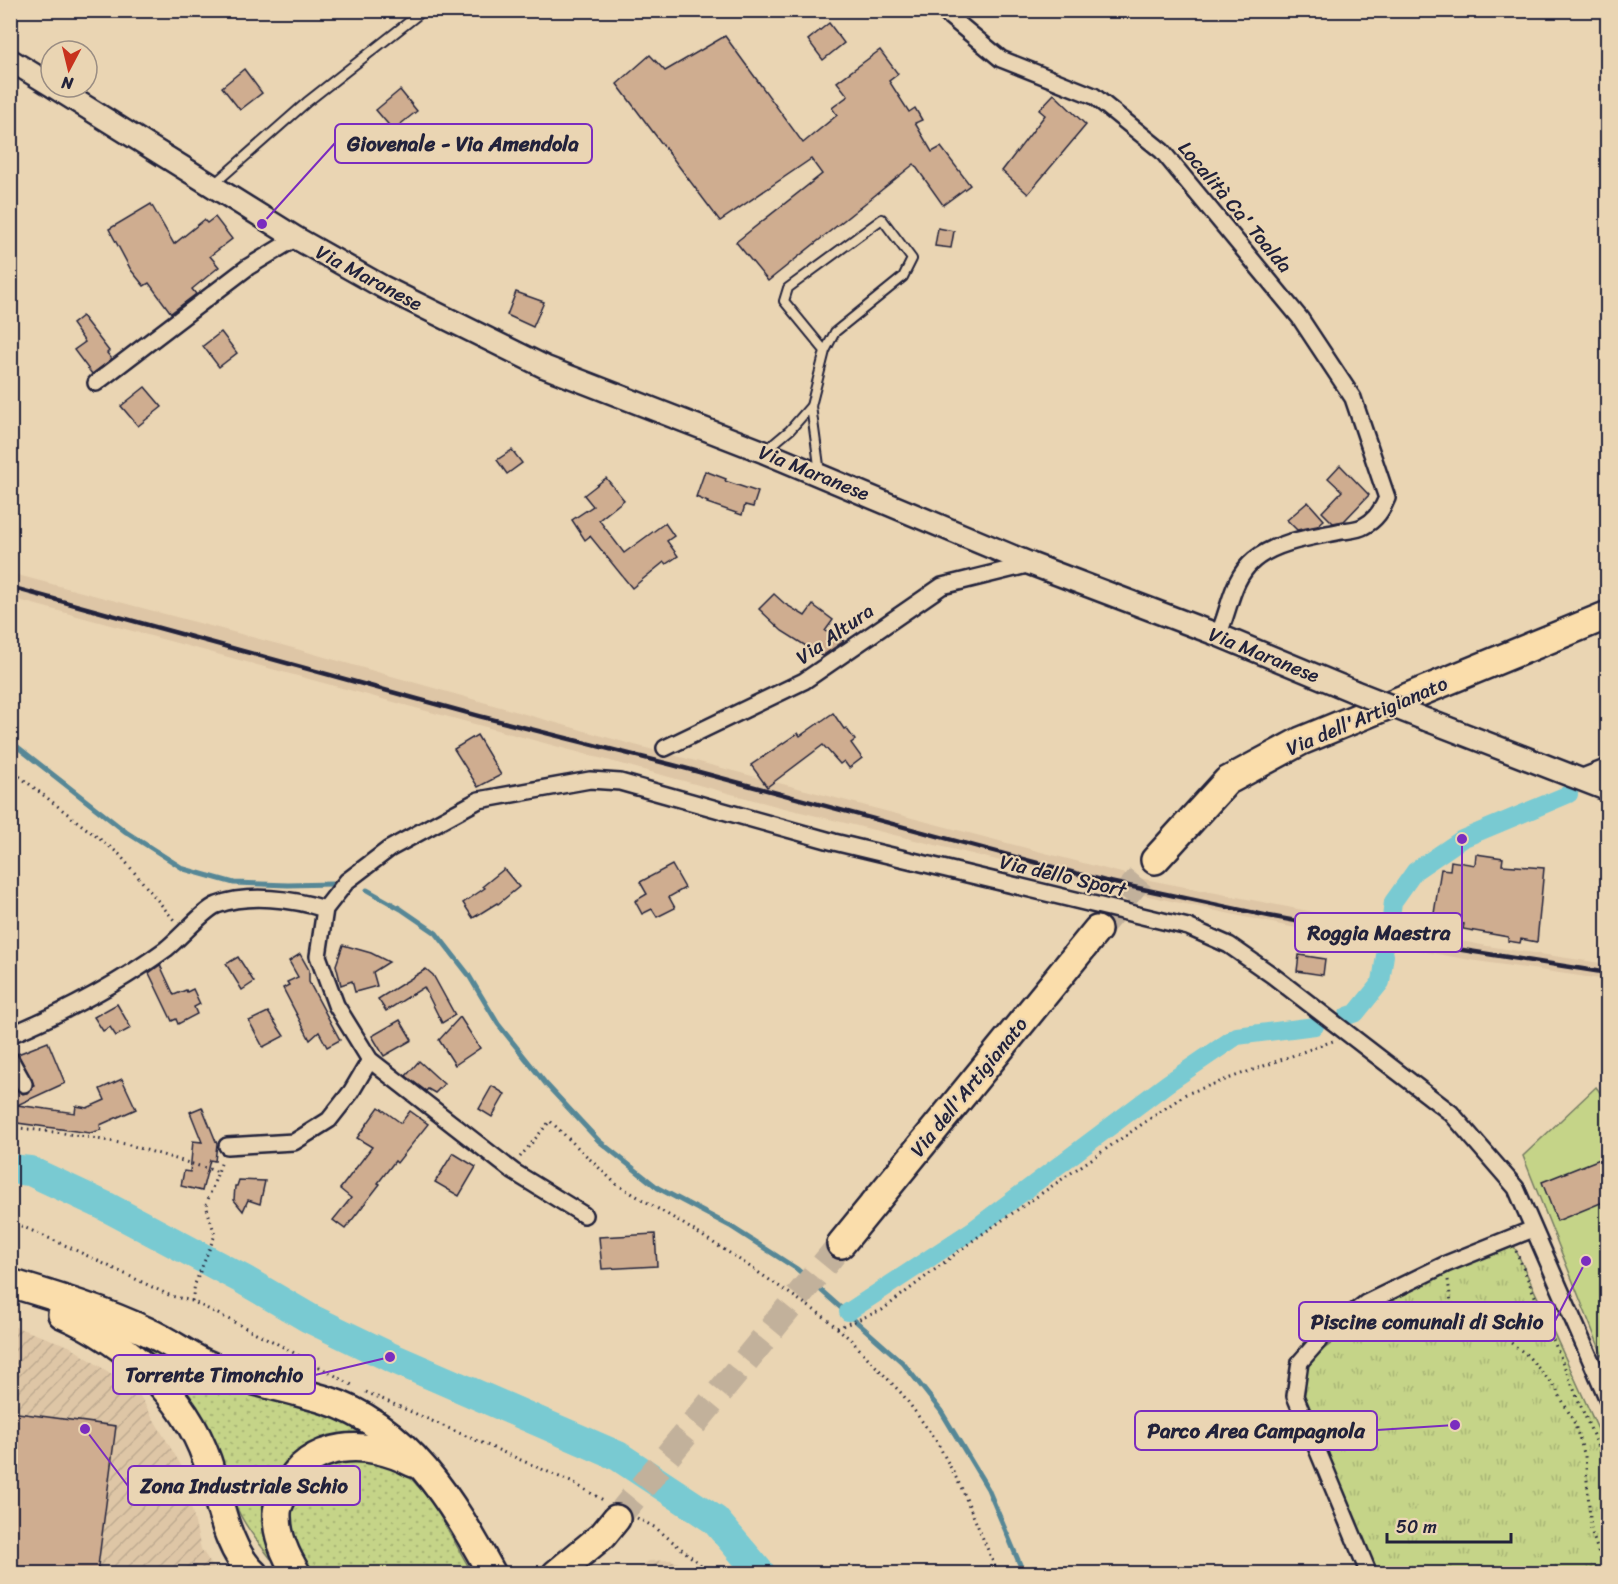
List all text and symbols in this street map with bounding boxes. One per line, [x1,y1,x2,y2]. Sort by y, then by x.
north arrow [39,39,99,99]
text: N [59,68,75,99]
callout: Giovenale - Via Amendola [335,124,592,163]
text: Giovenale - Via Amendola [346,125,579,163]
street label: Località Ca' Toalda [1169,133,1301,281]
street label: Via Maranese [309,235,429,321]
street label: Via Maranese [753,435,875,511]
street label: Via Altura [788,594,882,674]
street label: Via Maranese [1203,617,1325,693]
street label: Via dell'Artigianato [1281,666,1453,766]
street label: Via dello Sport [996,844,1131,908]
callout: Roggia Maestra [1295,913,1462,952]
text: Roggia Maestra [1307,914,1451,952]
street label: Via dell'Artigianato [901,1009,1037,1165]
callout: Piscine comunali di Schio [1299,1302,1555,1341]
text: Piscine comunali di Schio [1311,1303,1544,1341]
callout: Torrente Timonchio [113,1355,315,1394]
text: Torrente Timonchio [125,1356,303,1394]
callout: Parco Area Campagnola [1135,1411,1377,1450]
text: Parco Area Campagnola [1147,1412,1366,1450]
callout: Zona Industriale Schio [128,1466,360,1505]
text: Zona Industriale Schio [139,1467,348,1505]
scale bar [1387,1506,1512,1544]
text: 50 m [1396,1511,1437,1543]

